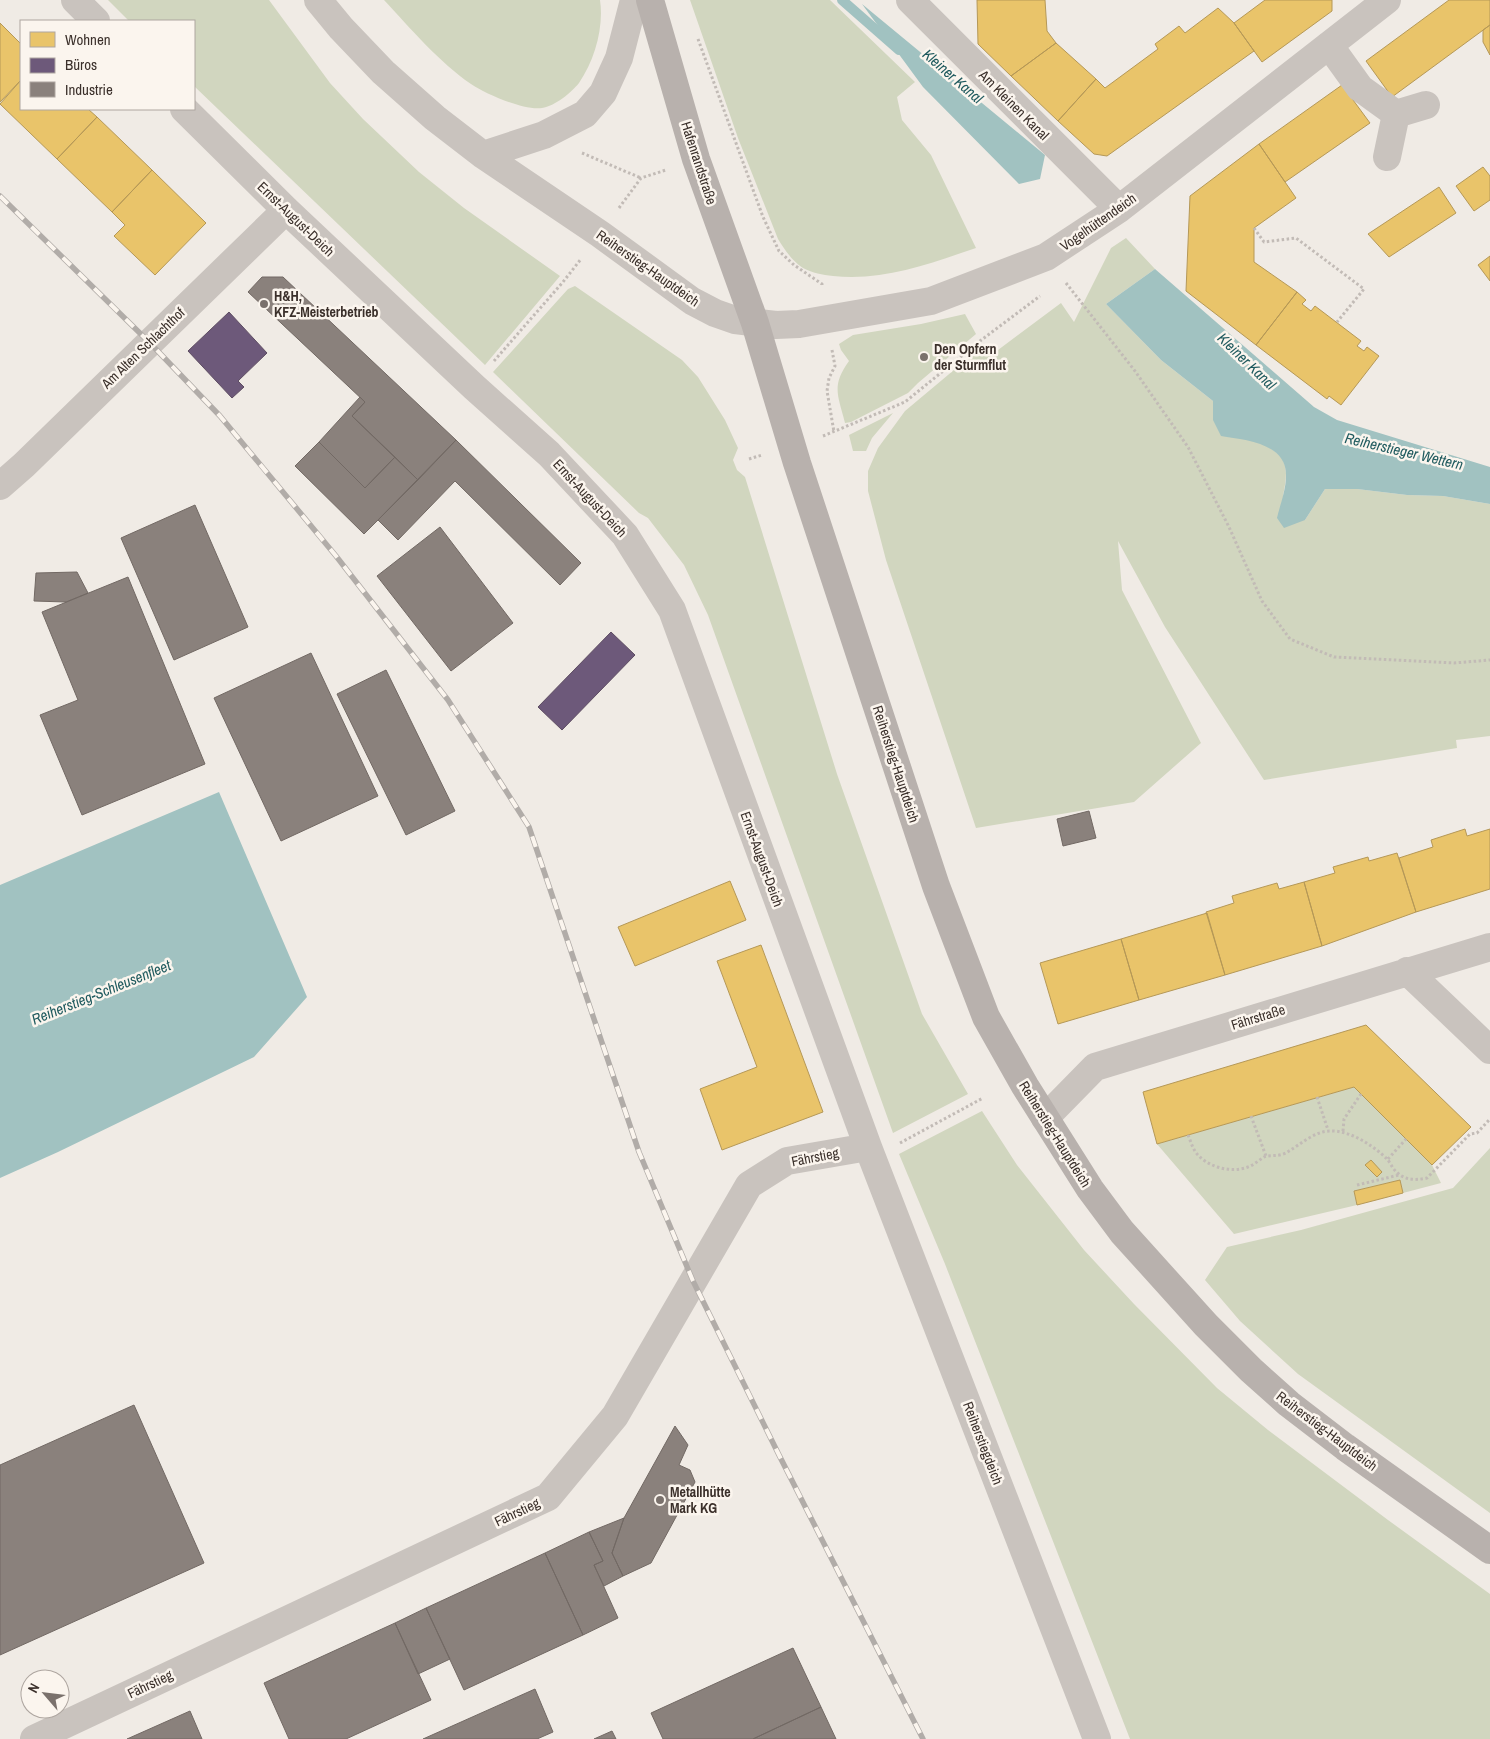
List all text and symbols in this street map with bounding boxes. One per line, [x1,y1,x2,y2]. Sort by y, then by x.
legend [20,20,195,110]
text: Wohnen [65,29,111,50]
water label: Kleiner Kanal [918,44,988,108]
text: Büros [65,54,97,75]
street label: Am Kleinen Kanal [974,65,1053,144]
text: Industrie [65,79,113,100]
street label: Hafenrandstraße [677,119,721,207]
street label: Ernst-August-Deich [254,178,338,260]
street label: Vogelhüttendeich [1056,189,1140,255]
street label: Reiherstieg-Hauptdeich [593,226,703,310]
place label: H&H, KFZ-Meisterbetrieb [274,287,379,321]
marker: H&H, KFZ-Meisterbetrieb [258,298,270,310]
street label: Am Alten Schlachthof [97,303,189,393]
water label: Kleiner Kanal [1213,328,1281,394]
place label: Den Opfern der Sturmflut [934,340,1006,374]
marker: Den Opfern der Sturmflut [918,351,930,363]
water label: Reiherstieger Wettern [1343,427,1465,475]
street label: Ernst-August-Deich [549,455,631,541]
street label: Reiherstieg-Hauptdeich [869,703,923,825]
street label: Ernst-August-Deich [736,809,788,909]
water label: Reiherstieg-Schleusenfleet [28,954,174,1030]
street label: Fährstraße [1229,1000,1287,1034]
street label: Reiherstieg-Hauptdeich [1015,1078,1095,1190]
street label: Fährstieg [790,1143,841,1170]
street label: Reiherstieg-Hauptdeich [1273,1387,1381,1475]
street label: Reiherstiegdeich [959,1399,1007,1487]
place label: Metallhütte Mark KG [670,1483,731,1517]
street label: Fährstieg [491,1493,543,1530]
marker: Metallhütte Mark KG [654,1494,666,1506]
street label: Fährstieg [124,1665,176,1702]
north arrow [20,1669,70,1719]
text: N [24,1680,43,1696]

